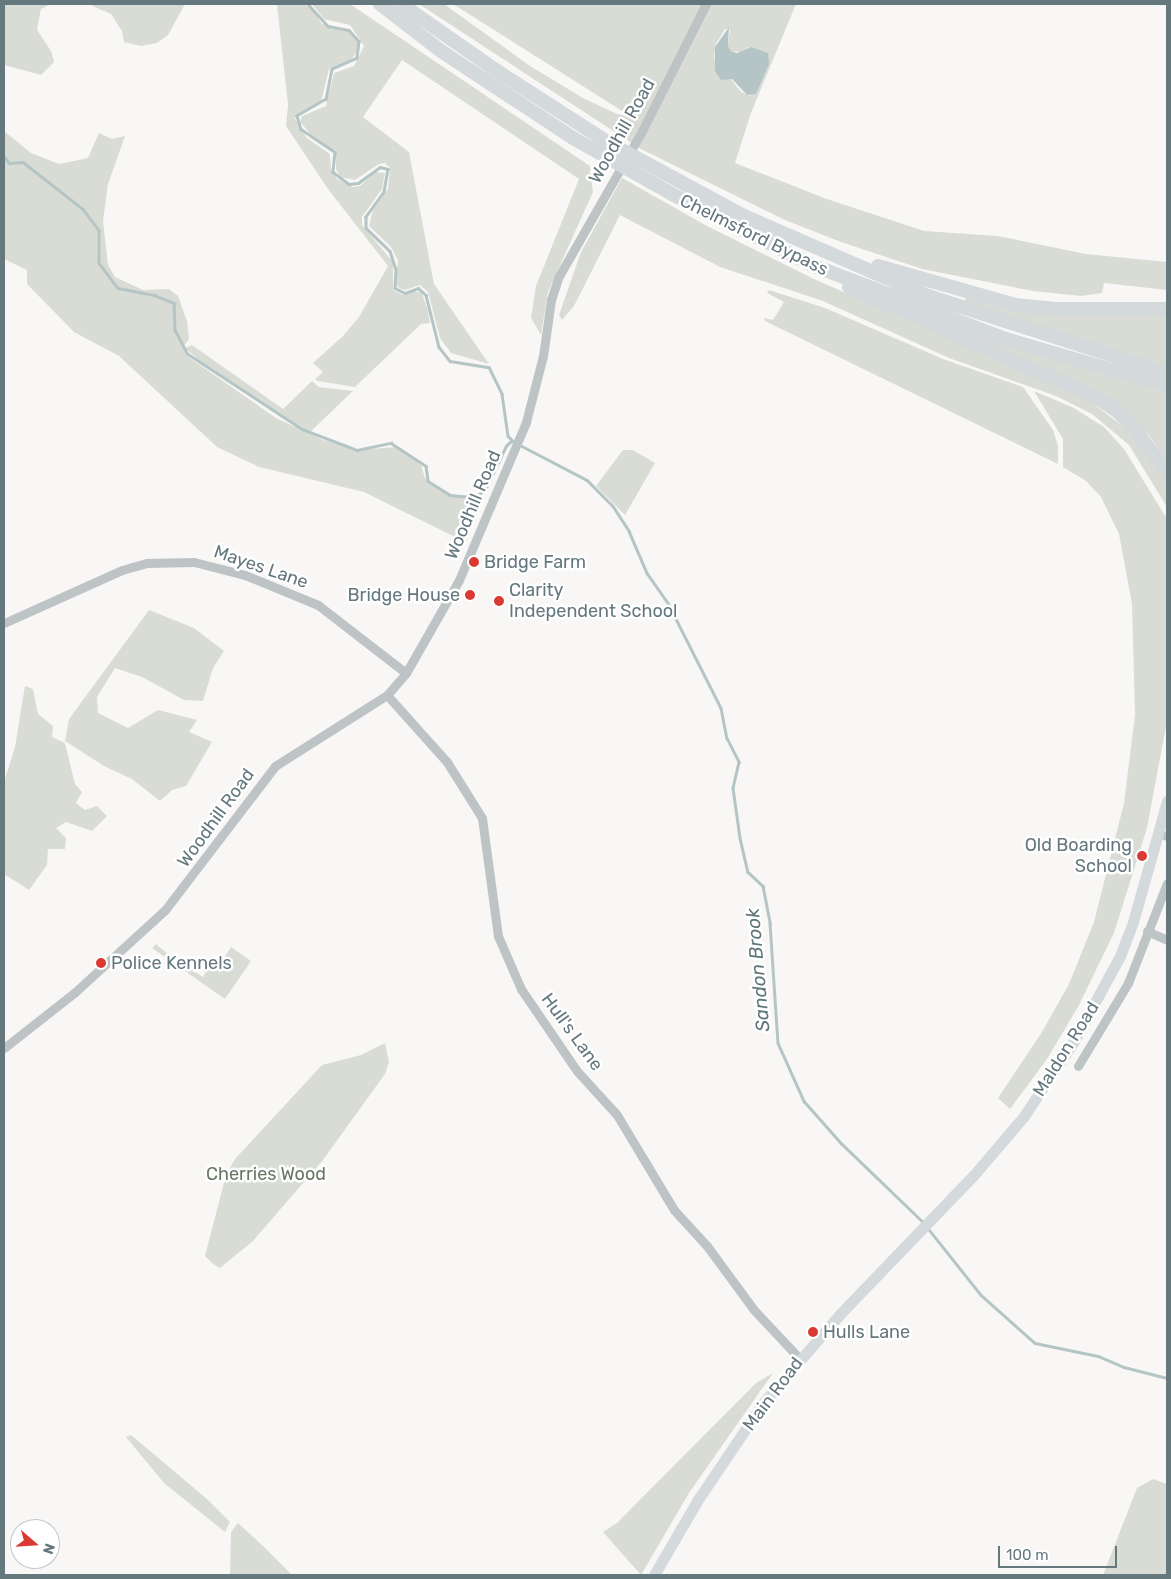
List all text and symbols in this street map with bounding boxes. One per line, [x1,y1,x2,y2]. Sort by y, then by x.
street label: Woodhill Road [584,75,660,187]
street label: Chelmsford Bypass [676,190,832,280]
street label: Woodhill Road [440,447,506,563]
street label: Mayes Lane [211,541,311,593]
place label: Bridge Farm [484,551,586,573]
marker: Bridge Farm [468,556,480,568]
place label: Clarity Independent School [509,580,677,622]
place label: Bridge House [348,584,460,606]
marker: Bridge House [464,589,476,601]
marker: Clarity Independent School [493,595,505,607]
street label: Woodhill Road [173,765,259,871]
place label: Old Boarding School [1025,835,1132,878]
marker: Old Boarding School [1136,850,1148,862]
water label: Sandon Brook [741,907,775,1033]
place label: Police Kennels [111,952,232,974]
marker: Police Kennels [95,957,107,969]
street label: Hull's Lane [537,989,607,1075]
street label: Maldon Road [1028,998,1104,1100]
park label: Cherries Wood [206,1163,326,1185]
place label: Hulls Lane [823,1321,910,1343]
marker: Hulls Lane [807,1326,819,1338]
street label: Main Road [738,1353,808,1435]
north arrow [10,1519,60,1569]
scale bar [1001,1536,1120,1568]
text: N [39,1541,58,1556]
text: 100 m [1006,1546,1048,1564]

